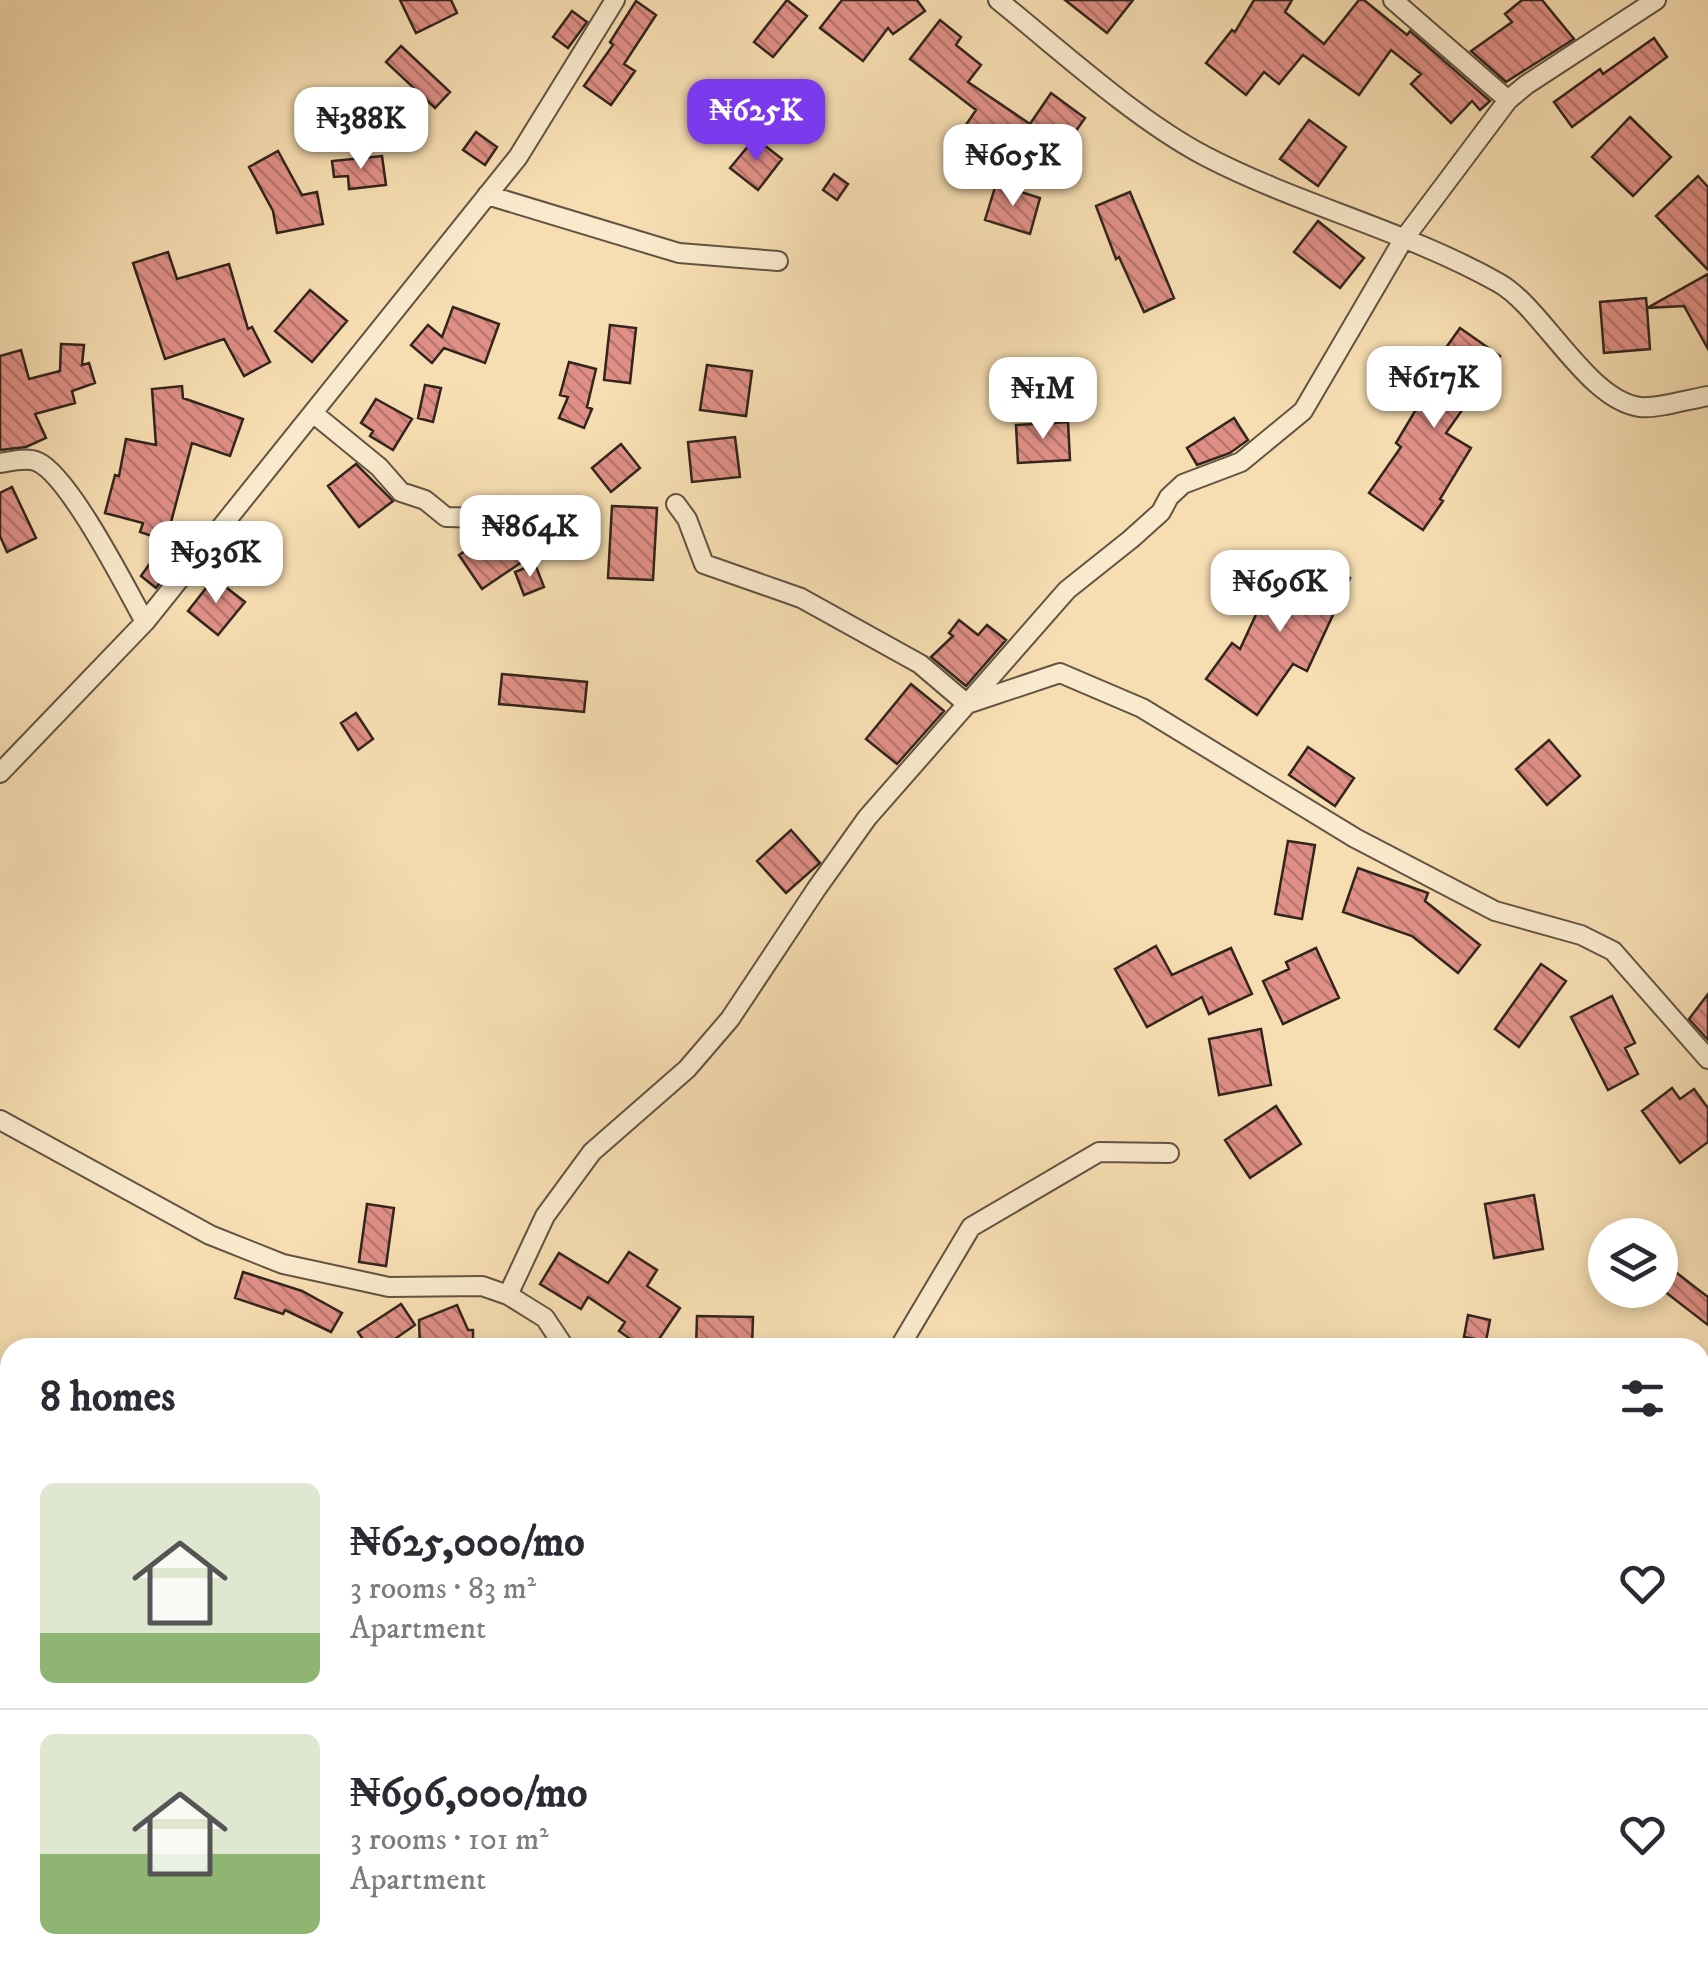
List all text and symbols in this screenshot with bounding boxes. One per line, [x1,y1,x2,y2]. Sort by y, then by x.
pin: ₦625K [686,79,826,164]
pin: ₦388K [291,87,431,172]
text: ₦625K [709,91,803,131]
text: ₦388K [316,99,406,139]
pin: ₦605K [943,124,1083,209]
text: ₦605K [965,136,1061,176]
pin: ₦617K [1364,346,1504,431]
pin: ₦1M [995,357,1091,442]
text: ₦617K [1389,358,1479,398]
text: ₦1M [1011,369,1075,409]
pin: ₦864K [460,495,600,580]
text: ₦864K [482,507,578,547]
pin: ₦936K [146,521,286,606]
text: ₦936K [171,533,261,573]
pin: ₦696K [1210,550,1350,635]
text: ₦696K [1233,562,1327,602]
map controls [1588,1218,1678,1308]
button: layers [1588,1218,1678,1308]
icon: filters [1615,1371,1670,1426]
text: 8 homes [40,1372,175,1424]
text: ₦625,000/mo [350,1517,585,1569]
icon: home [120,1523,240,1643]
icon: heart [1615,1556,1670,1611]
text: 3 rooms · 83 m² [350,1569,536,1609]
text: Apartment [350,1609,486,1649]
text: ₦696,000/mo [350,1768,587,1820]
icon: home [120,1774,240,1894]
icon: heart [1615,1807,1670,1862]
text: 3 rooms · 101 m² [350,1820,549,1860]
text: Apartment [350,1860,486,1900]

